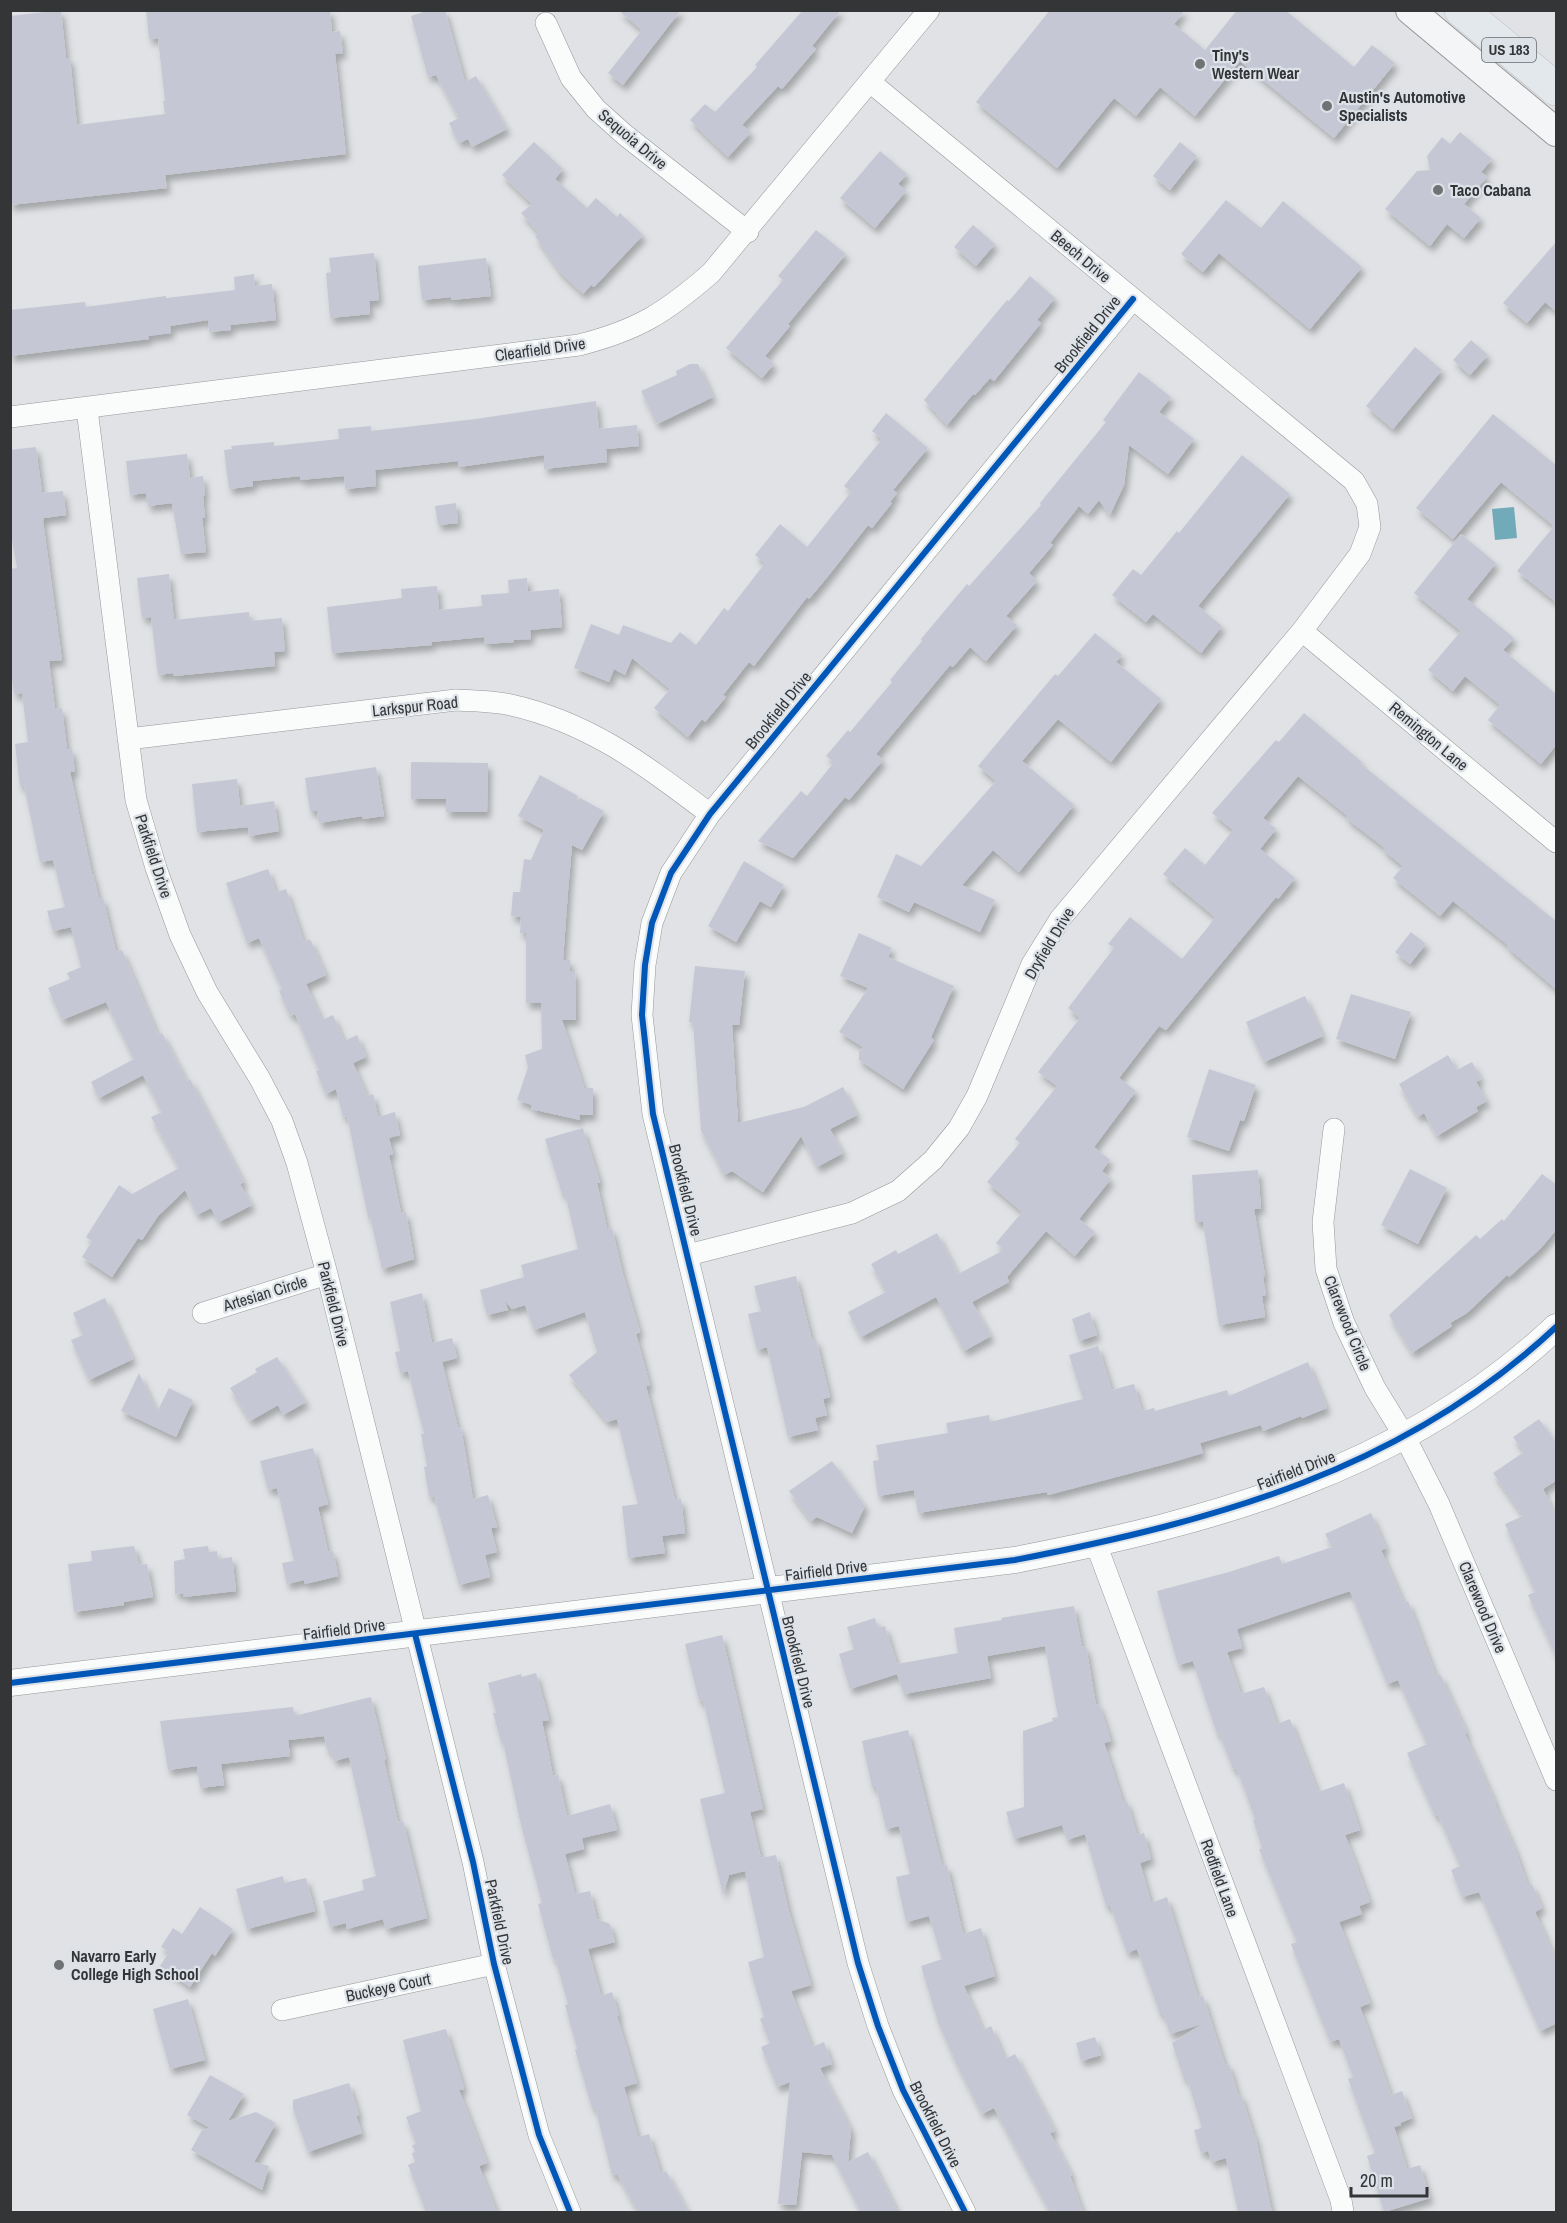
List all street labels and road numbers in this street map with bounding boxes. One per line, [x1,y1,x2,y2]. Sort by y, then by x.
road number: US 183 [1482,38,1536,62]
street label: Sequoia Drive [594,104,672,174]
street label: Beech Drive [1046,224,1116,288]
street label: Brookfield Drive [1049,291,1125,377]
street label: Clearfield Drive [493,332,587,366]
street label: Brookfield Drive [740,667,816,753]
street label: Larkspur Road [371,691,459,721]
street label: Remington Lane [1385,696,1473,776]
street label: Parkfield Drive [130,811,178,901]
street label: Dryfield Drive [1019,903,1079,983]
street label: Brookfield Drive [664,1142,708,1238]
street label: Parkfield Drive [313,1259,355,1349]
street label: Artesian Circle [219,1270,310,1316]
street label: Clarewood Circle [1319,1272,1377,1374]
street label: Fairfield Drive [1254,1445,1338,1495]
street label: Fairfield Drive [784,1554,868,1586]
street label: Clarewood Drive [1454,1558,1512,1656]
street label: Fairfield Drive [302,1613,386,1645]
street label: Brookfield Drive [777,1614,821,1710]
street label: Redfield Lane [1196,1836,1244,1920]
street label: Parkfield Drive [480,1877,520,1967]
street label: Buckeye Court [344,1967,433,2007]
street label: Brookfield Drive [905,2077,967,2171]

